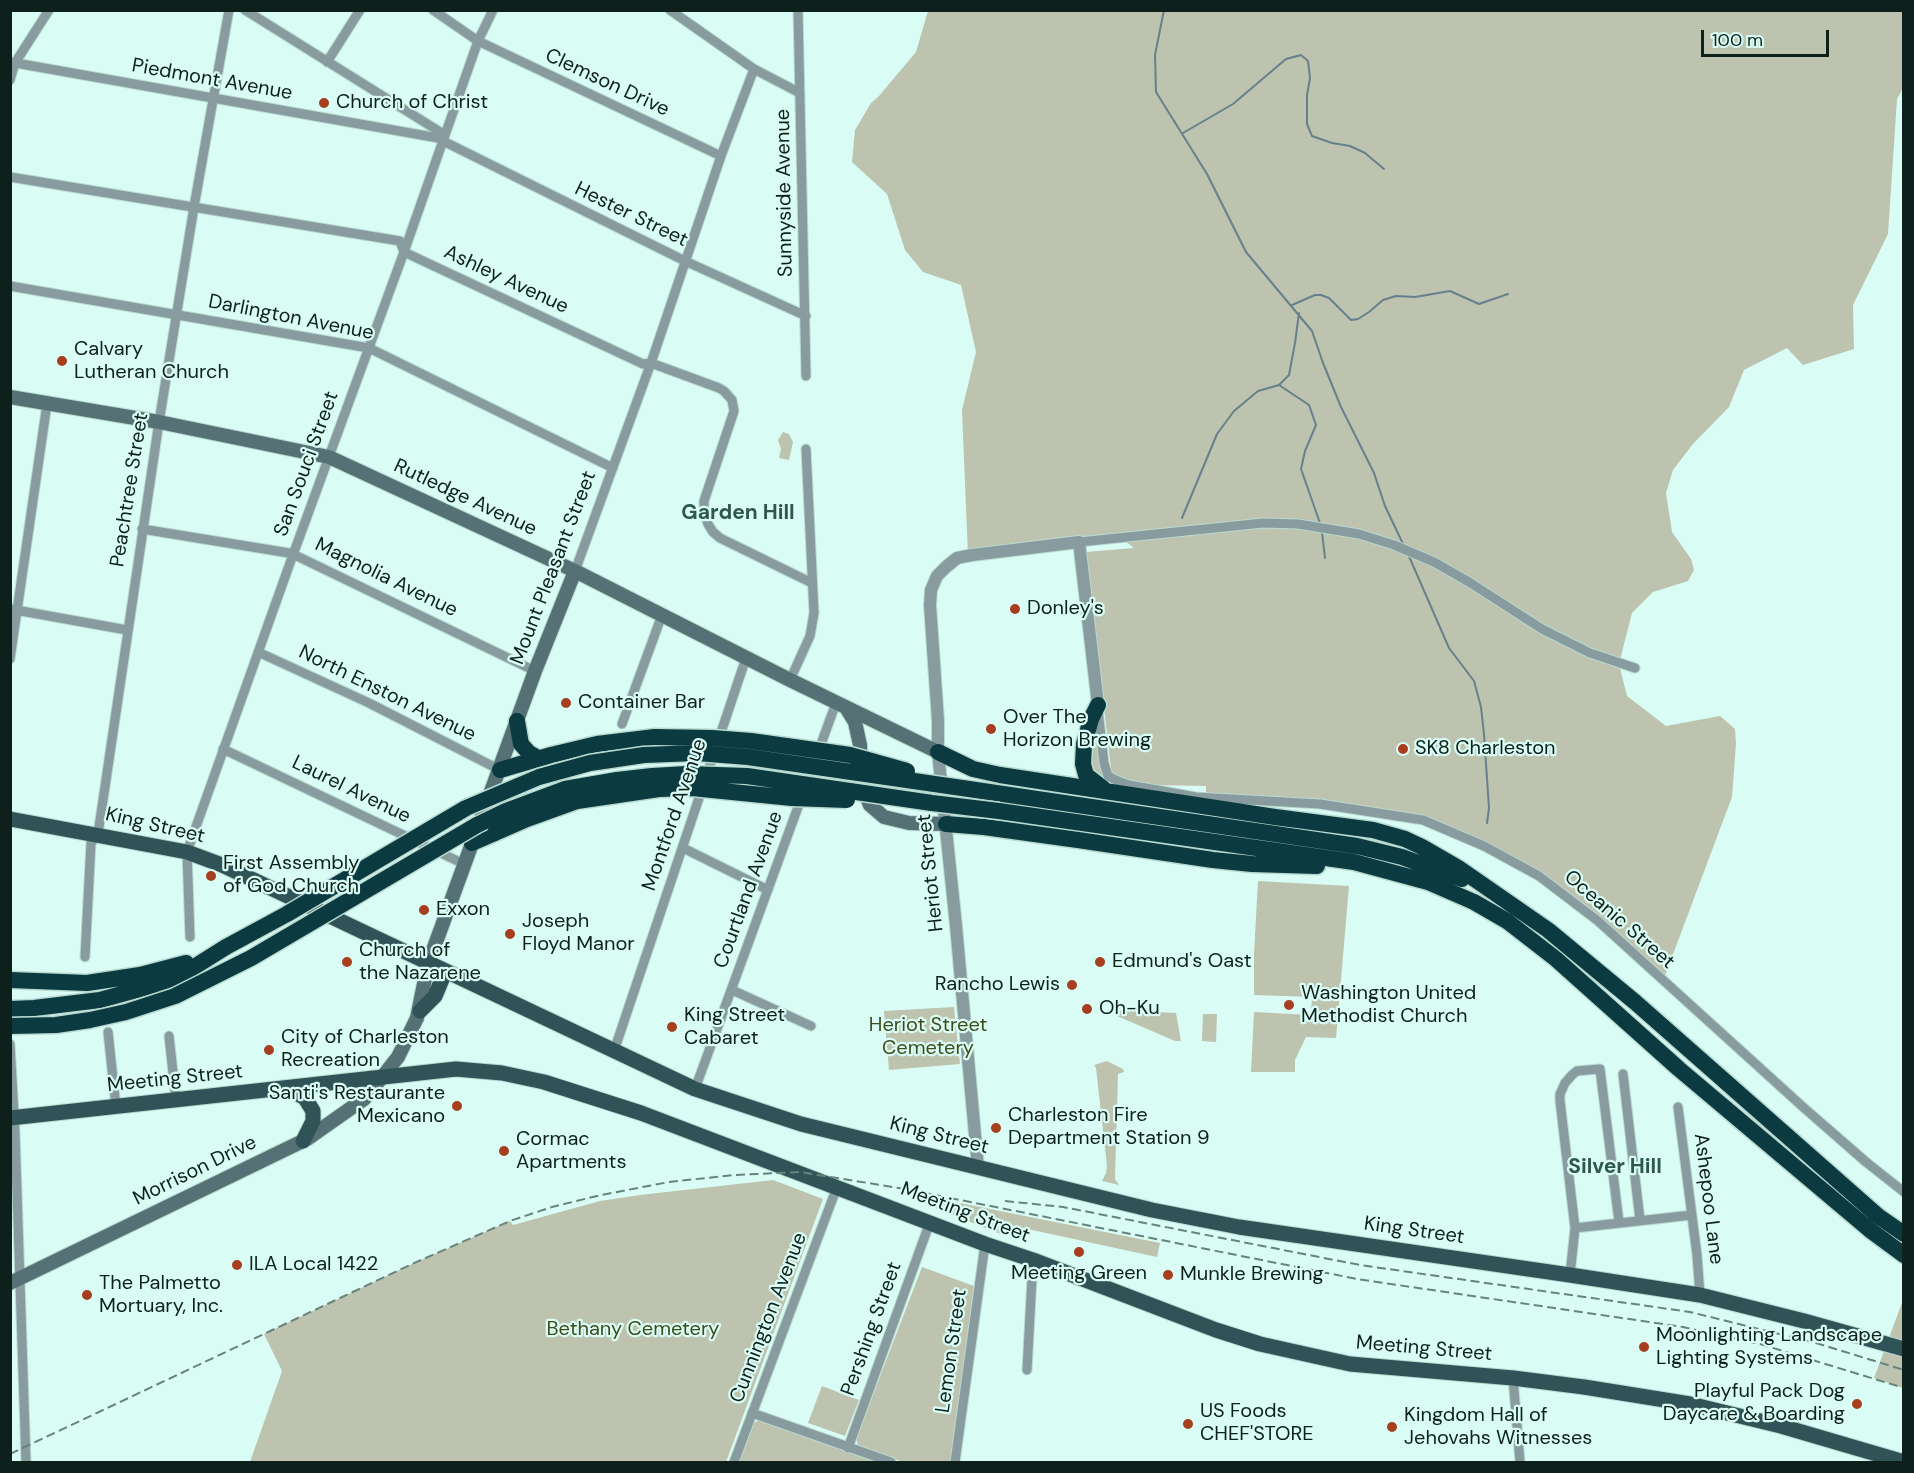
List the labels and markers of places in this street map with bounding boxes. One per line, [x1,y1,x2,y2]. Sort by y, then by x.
place label: Church of Christ [336,91,488,115]
marker: Church of Christ [317,96,331,110]
place label: Calvary Lutheran Church [74,338,229,385]
marker: Calvary Lutheran Church [55,354,69,368]
place label: Donley's [1027,597,1104,621]
marker: Donley's [1008,602,1022,616]
place label: Container Bar [578,691,705,715]
marker: Container Bar [559,696,573,710]
place label: Over The Horizon Brewing [1003,706,1151,753]
marker: Over The Horizon Brewing [984,722,998,736]
place label: SK8 Charleston [1415,737,1556,761]
marker: SK8 Charleston [1396,742,1410,756]
place label: First Assembly of God Church [223,852,359,899]
marker: First Assembly of God Church [204,869,218,883]
place label: Exxon [436,898,490,922]
marker: Exxon [417,903,431,917]
place label: Joseph Floyd Manor [522,910,635,957]
marker: Joseph Floyd Manor [503,927,517,941]
place label: Church of the Nazarene [359,939,481,986]
place label: Edmund's Oast [1112,950,1251,974]
marker: Church of the Nazarene [340,955,354,969]
marker: Edmund's Oast [1093,955,1107,969]
place label: Rancho Lewis [935,973,1060,997]
marker: Rancho Lewis [1065,978,1079,992]
place label: Washington United Methodist Church [1301,982,1476,1029]
place label: Oh-Ku [1099,997,1160,1021]
marker: Washington United Methodist Church [1282,998,1296,1012]
marker: Oh-Ku [1080,1002,1094,1016]
place label: King Street Cabaret [684,1004,785,1051]
marker: King Street Cabaret [665,1020,679,1034]
place label: City of Charleston Recreation [281,1026,449,1073]
marker: City of Charleston Recreation [262,1043,276,1057]
place label: Santi's Restaurante Mexicano [269,1082,445,1129]
marker: Santi's Restaurante Mexicano [450,1099,464,1113]
place label: Charleston Fire Department Station 9 [1008,1104,1209,1151]
marker: Charleston Fire Department Station 9 [989,1121,1003,1135]
place label: Cormac Apartments [516,1128,626,1175]
marker: Cormac Apartments [497,1144,511,1158]
marker: Meeting Green [1072,1245,1086,1259]
place label: ILA Local 1422 [249,1253,378,1277]
marker: ILA Local 1422 [230,1258,244,1272]
place label: Meeting Green [1011,1262,1147,1286]
place label: Munkle Brewing [1180,1263,1324,1287]
marker: Munkle Brewing [1161,1268,1175,1282]
place label: The Palmetto Mortuary, Inc. [99,1272,223,1319]
marker: The Palmetto Mortuary, Inc. [80,1288,94,1302]
place label: Moonlighting Landscape Lighting Systems [1656,1324,1882,1371]
marker: Moonlighting Landscape Lighting Systems [1637,1340,1651,1354]
place label: Playful Pack Dog Daycare & Boarding [1663,1380,1845,1427]
marker: Playful Pack Dog Daycare & Boarding [1850,1397,1864,1411]
place label: US Foods CHEF'STORE [1200,1400,1314,1447]
place label: Kingdom Hall of Jehovahs Witnesses [1404,1404,1592,1451]
marker: US Foods CHEF'STORE [1181,1417,1195,1431]
marker: Kingdom Hall of Jehovahs Witnesses [1385,1420,1399,1434]

